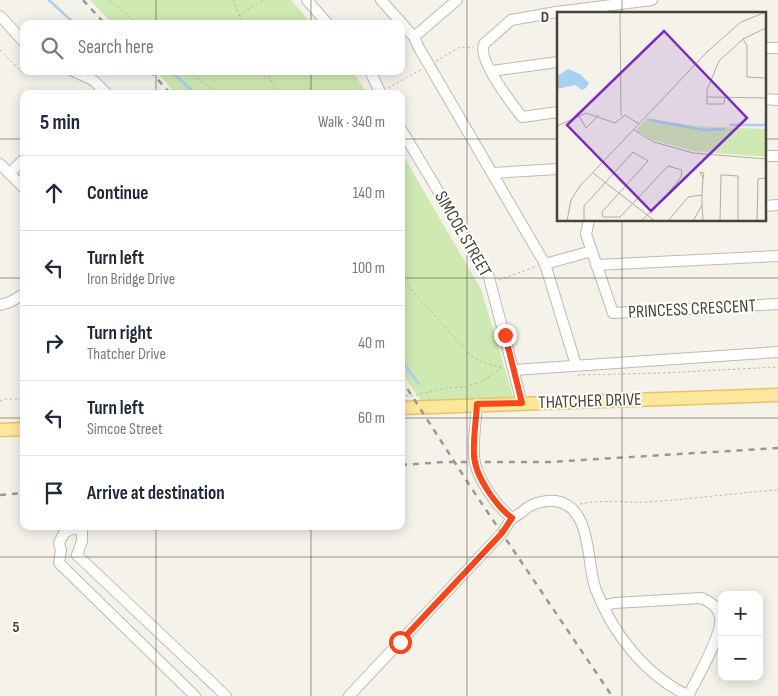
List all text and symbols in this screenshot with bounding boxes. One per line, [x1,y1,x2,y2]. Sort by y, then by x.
text: D [541,8,549,27]
inset map [557,12,766,221]
search box [20,20,405,75]
icon: search [38,34,66,62]
text: Search here [78,36,154,59]
text: 5 min [40,110,80,135]
text: Walk · 340 m [318,113,385,132]
icon: ahead [40,179,68,207]
text: Continue [87,182,148,205]
text: 140 m [353,184,385,203]
street label: SIMCOE STREET [430,188,496,280]
text: Turn left [87,247,144,270]
icon: left [40,254,68,282]
text: 100 m [352,259,385,278]
text: Iron Bridge Drive [87,270,175,289]
street label: PRINCESS CRESCENT [628,295,756,323]
text: Turn right [87,322,152,345]
route end [494,324,517,347]
icon: right [40,329,68,357]
text: 40 m [358,334,385,353]
text: Thatcher Drive [87,345,166,364]
street label: THATCHER DRIVE [538,389,642,413]
text: Turn left [87,397,144,420]
icon: left [40,404,68,432]
text: 60 m [358,409,385,428]
text: Simcoe Street [87,420,163,439]
icon: arrive [40,479,68,507]
text: Arrive at destination [87,482,225,505]
map controls [718,591,763,681]
button: + [718,591,763,636]
text: 5 [12,618,20,637]
route start [389,631,412,654]
button: − [718,636,763,681]

